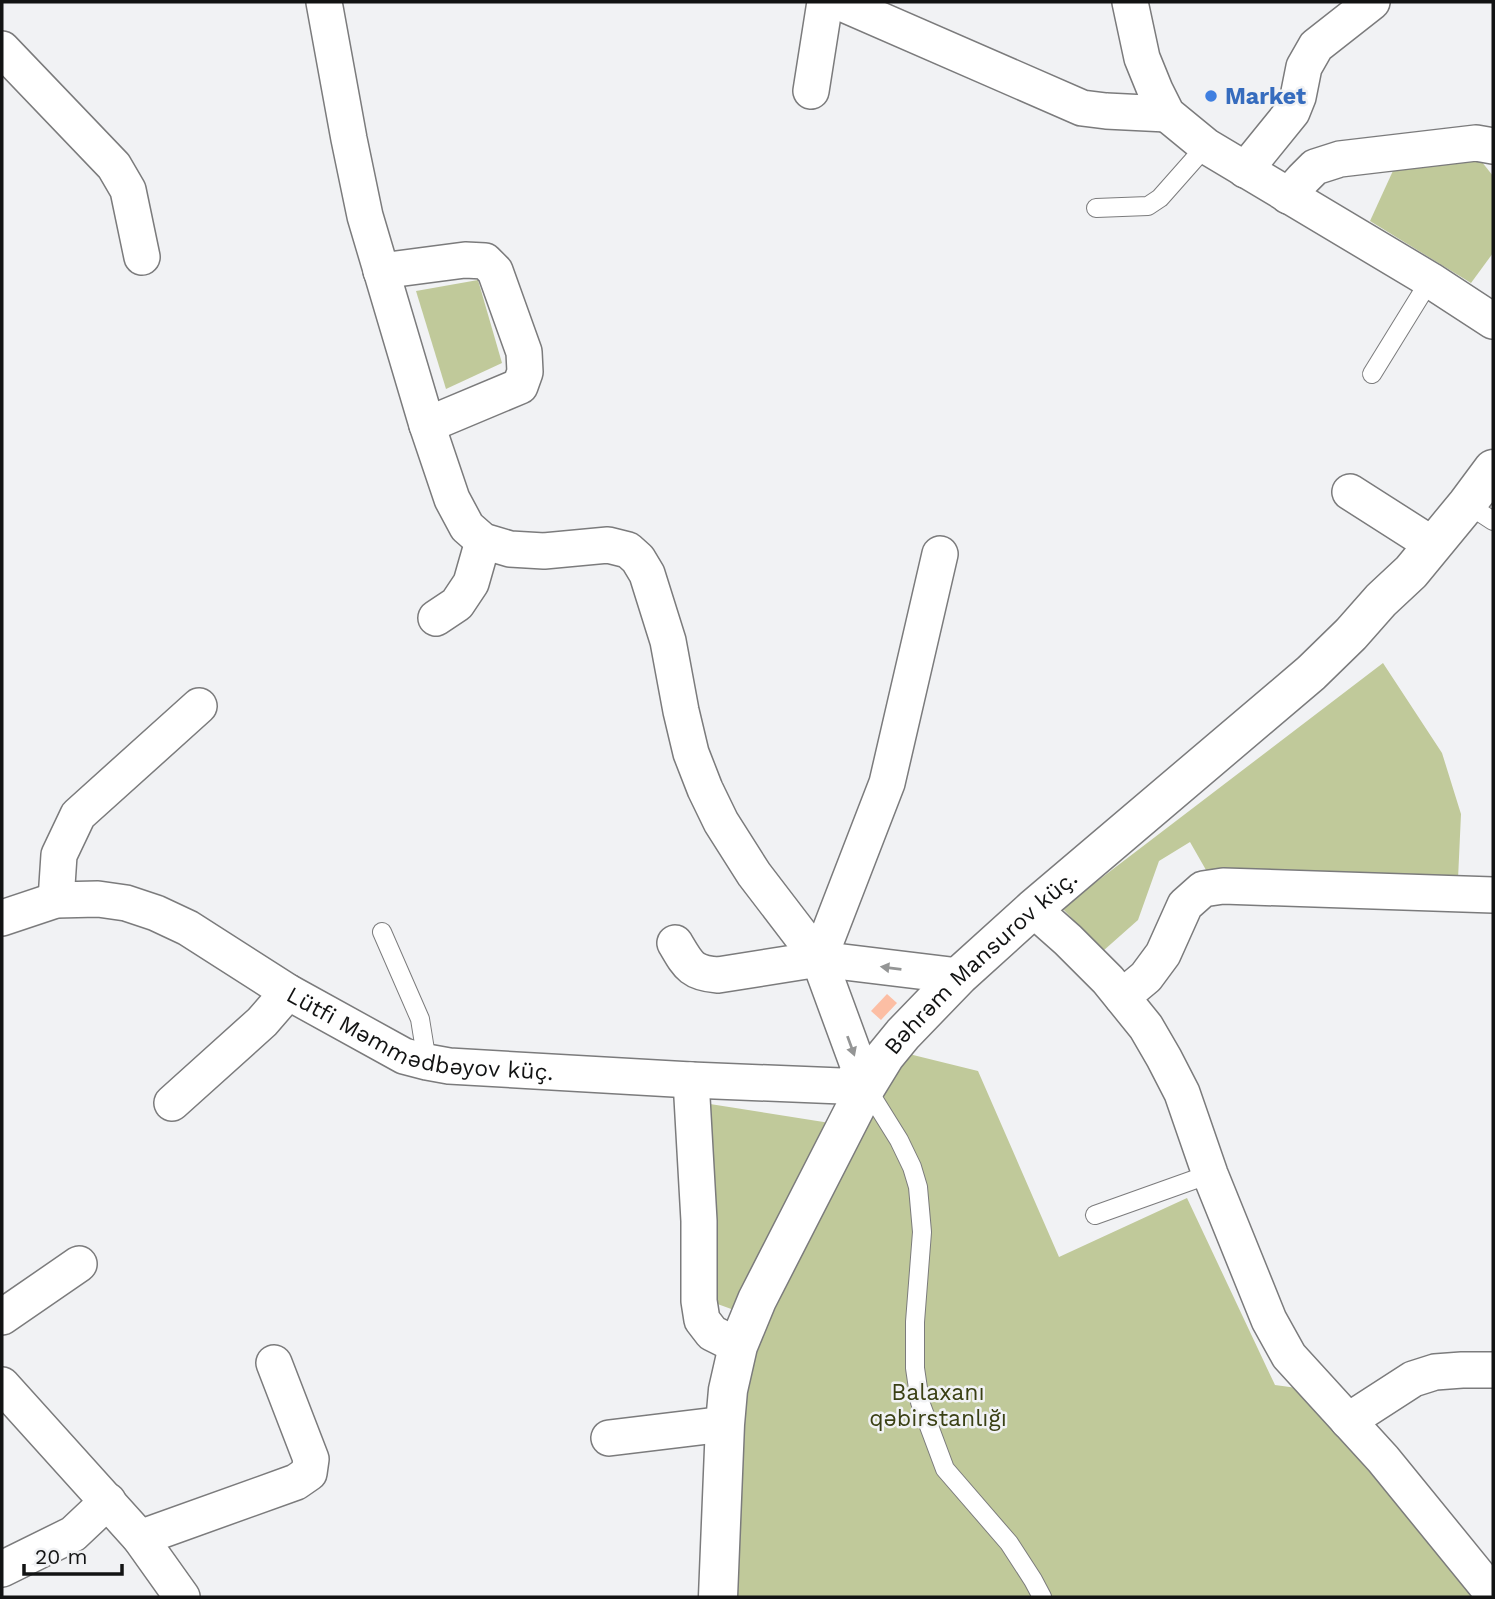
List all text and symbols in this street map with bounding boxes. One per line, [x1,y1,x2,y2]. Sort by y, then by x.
place label: Market [1225,83,1306,110]
marker: Market [1203,88,1219,104]
street label: Bəhrəm Mansurov küç. [879,865,1083,1060]
one-way arrow [880,962,902,973]
street label: Lütfi Məmmədbəyov küç. [282,981,554,1086]
one-way arrow [846,1035,857,1056]
park label: Balaxanı qəbirstanlığı [869,1379,1007,1432]
scale bar [24,1532,122,1576]
text: 20 m [35,1544,87,1569]

